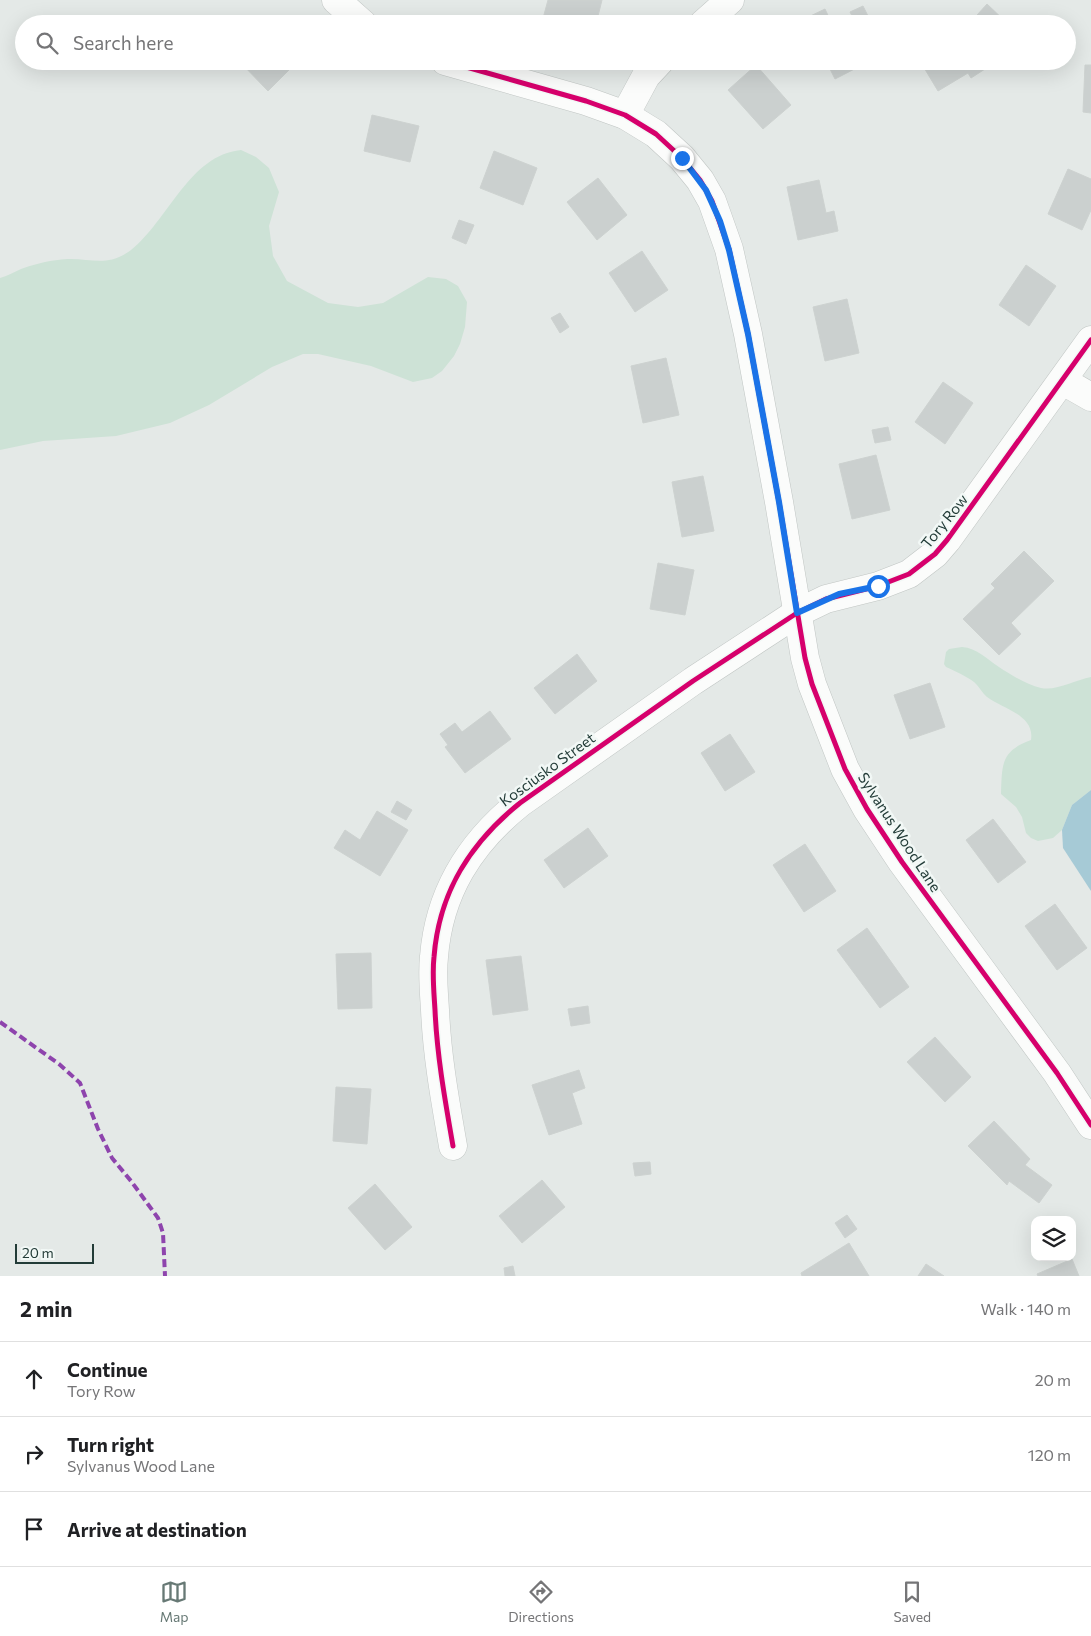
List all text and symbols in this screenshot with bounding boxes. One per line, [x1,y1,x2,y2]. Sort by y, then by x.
search box [15,15,1076,70]
icon: search [33,29,61,57]
text: Search here [73,31,173,54]
route end [671,147,694,170]
street label: Tory Row [917,490,971,552]
route start [867,575,890,598]
street label: Kosciusko Street [496,728,598,810]
street label: Sylvanus Wood Lane [855,769,945,895]
map controls [1031,1216,1076,1261]
button: layers [1031,1216,1076,1261]
scale bar [15,1241,94,1264]
text: 20 m [22,1244,54,1261]
text: 2 min [20,1296,72,1321]
text: Walk · 140 m [981,1299,1071,1318]
text: Continue [67,1358,147,1381]
icon: ahead [20,1365,48,1393]
text: 20 m [1035,1370,1071,1389]
text: Tory Row [67,1381,136,1400]
text: Turn right [67,1433,154,1456]
icon: right [20,1440,48,1468]
text: 120 m [1028,1445,1071,1464]
text: Sylvanus Wood Lane [67,1456,215,1475]
icon: arrive [20,1515,48,1543]
text: Arrive at destination [67,1518,247,1541]
tab: Map [160,1578,189,1625]
tab: Directions [508,1578,574,1625]
tab: Saved [893,1578,931,1625]

